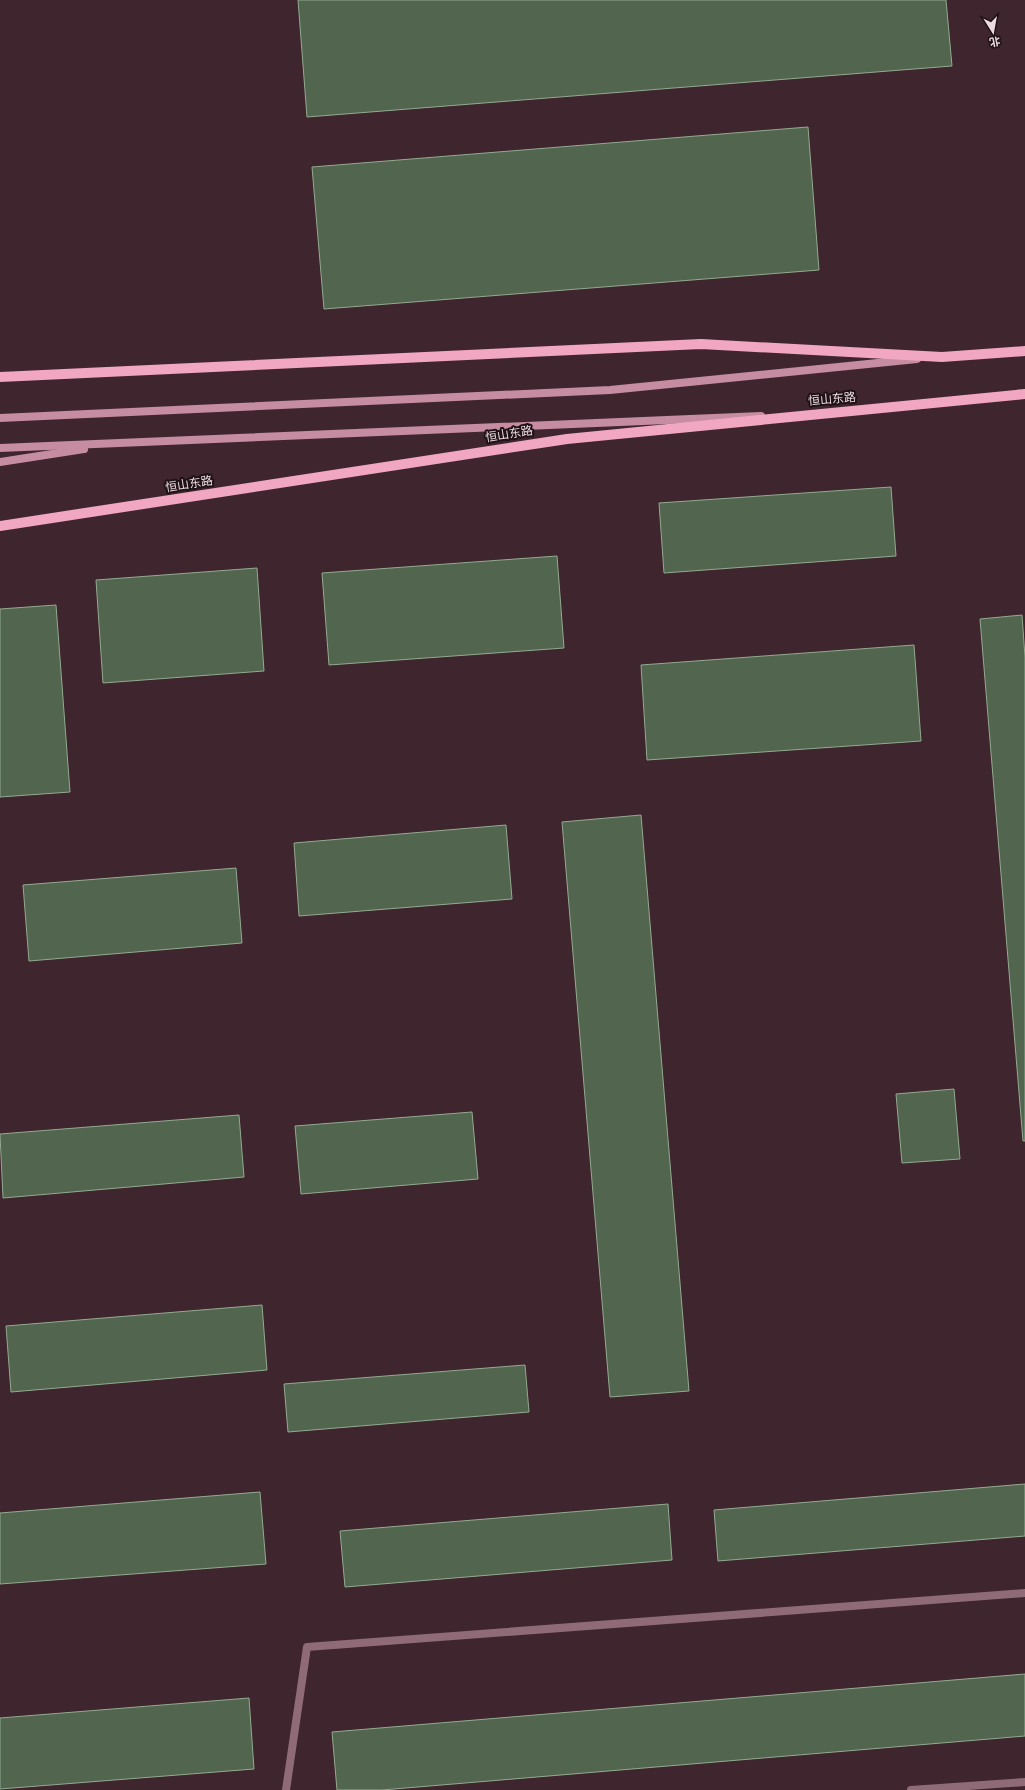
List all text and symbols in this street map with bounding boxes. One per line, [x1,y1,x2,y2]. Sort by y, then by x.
north arrow [973,12,1013,52]
text: 北 [988,34,1001,49]
street label: 恒山东路 [807,390,857,408]
street label: 恒山东路 [484,423,534,445]
street label: 恒山东路 [164,473,214,495]

